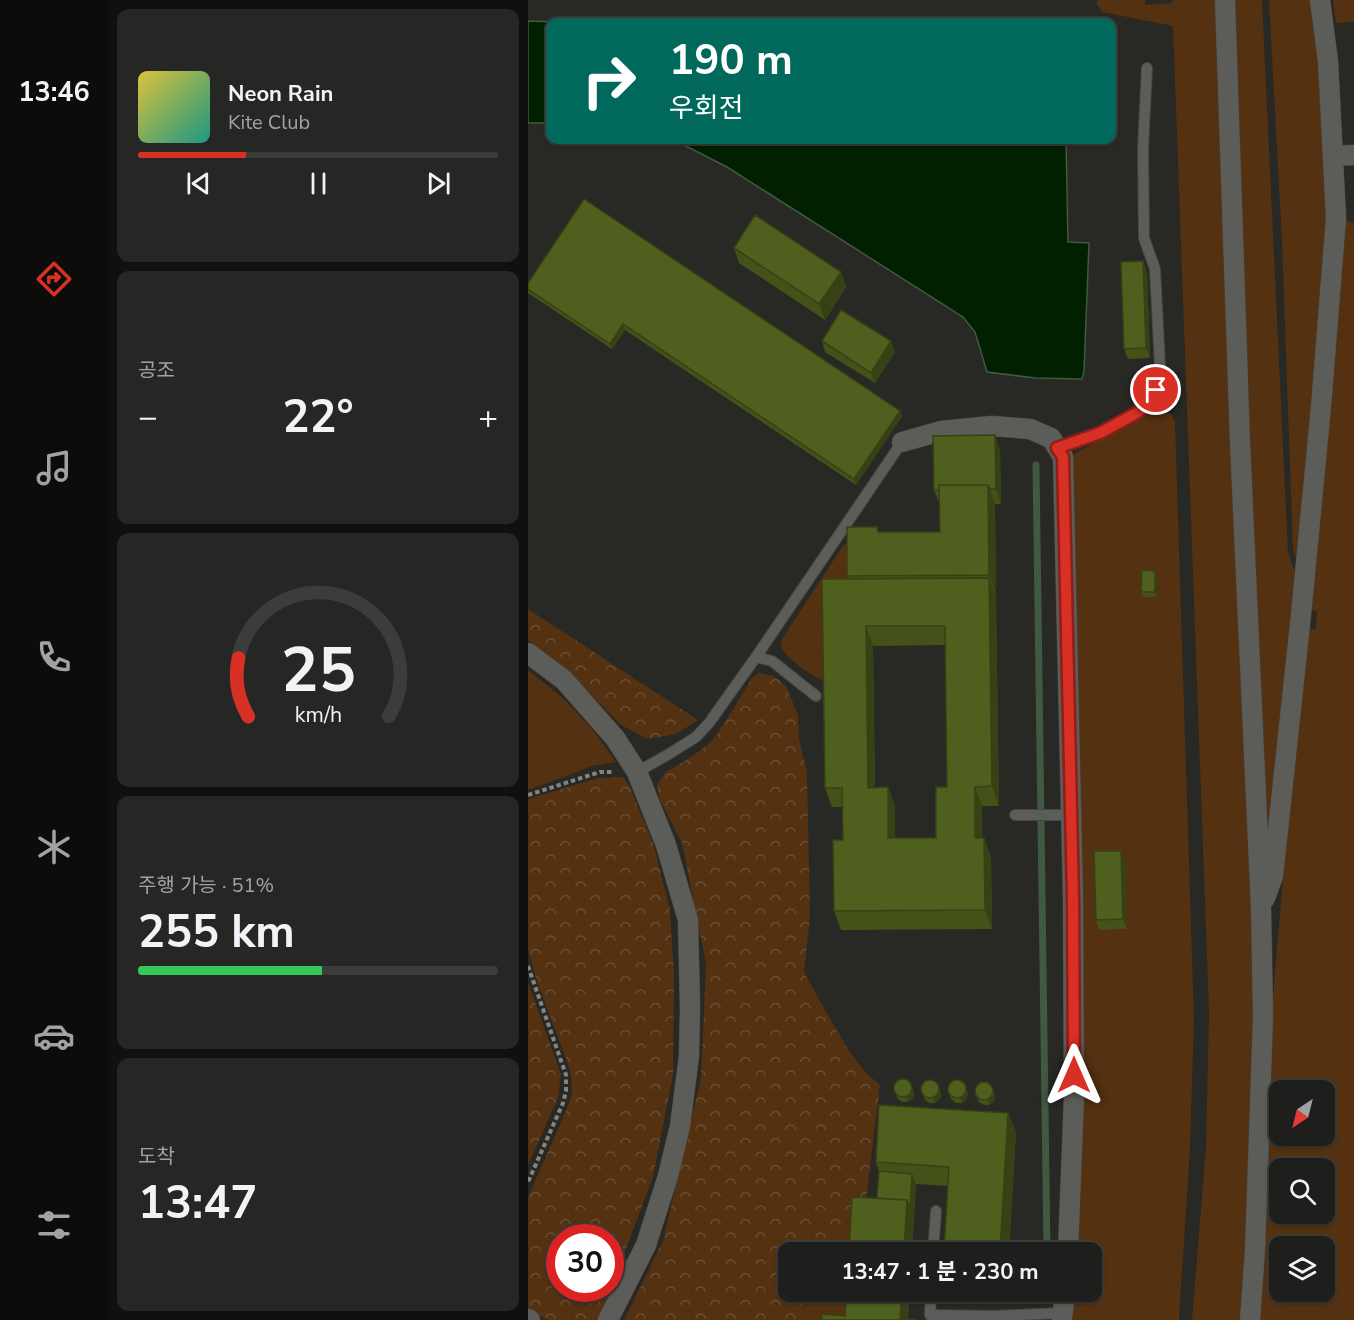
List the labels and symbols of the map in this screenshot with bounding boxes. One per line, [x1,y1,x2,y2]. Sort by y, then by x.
pin [1130,364,1181,415]
position arrow [1042,1043,1106,1107]
north arrow [1269,1080,1335,1146]
speed limit sign: 30 [546,1224,624,1302]

